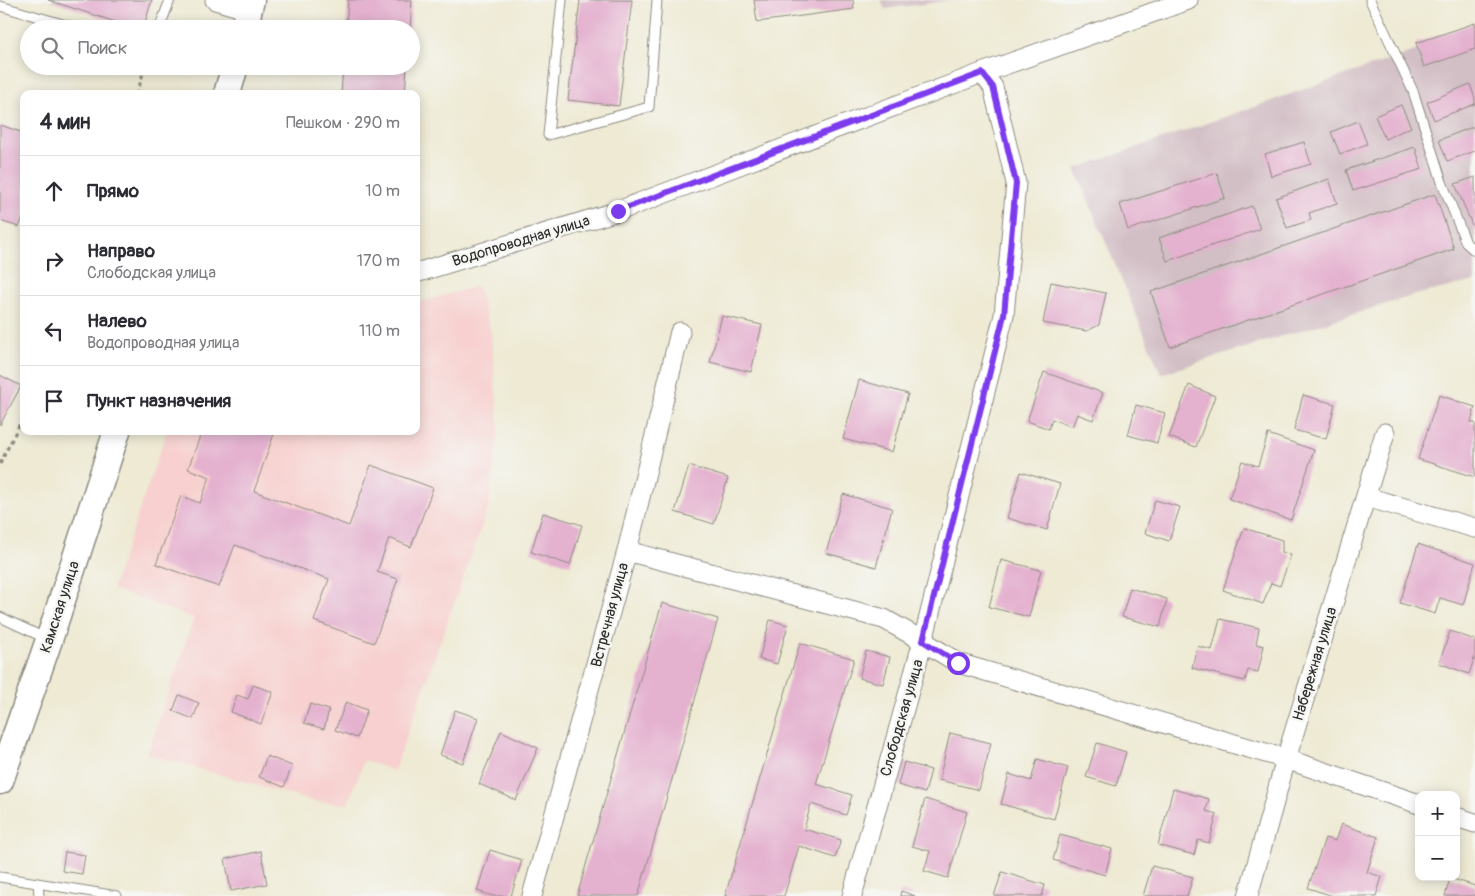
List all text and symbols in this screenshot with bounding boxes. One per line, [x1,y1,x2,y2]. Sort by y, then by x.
search box [20,20,420,75]
icon: search [38,34,66,62]
text: Поиск [78,36,128,60]
text: 4 мин [40,109,90,136]
text: Пешком · 290 m [286,113,400,133]
icon: ahead [40,177,68,205]
text: Прямо [87,179,139,203]
text: 10 m [365,181,400,201]
route end [607,200,630,223]
street label: Водопроводная улица [450,211,592,271]
text: Направо [87,239,155,263]
icon: right [40,247,68,275]
text: 170 m [357,251,400,271]
text: Слободская улица [87,263,216,283]
text: Налево [87,309,147,333]
icon: left [40,317,68,345]
text: 110 m [359,321,400,341]
text: Водопроводная улица [87,333,239,353]
icon: arrive [40,387,68,415]
text: Пункт назначения [87,389,231,413]
street label: Камская улица [36,559,84,655]
street label: Встречная улица [587,561,633,669]
street label: Набережная улица [1289,605,1341,723]
route start [947,652,970,675]
street label: Слободская улица [876,657,928,779]
map controls [1415,791,1460,881]
button: + [1415,791,1460,836]
button: − [1415,836,1460,881]

